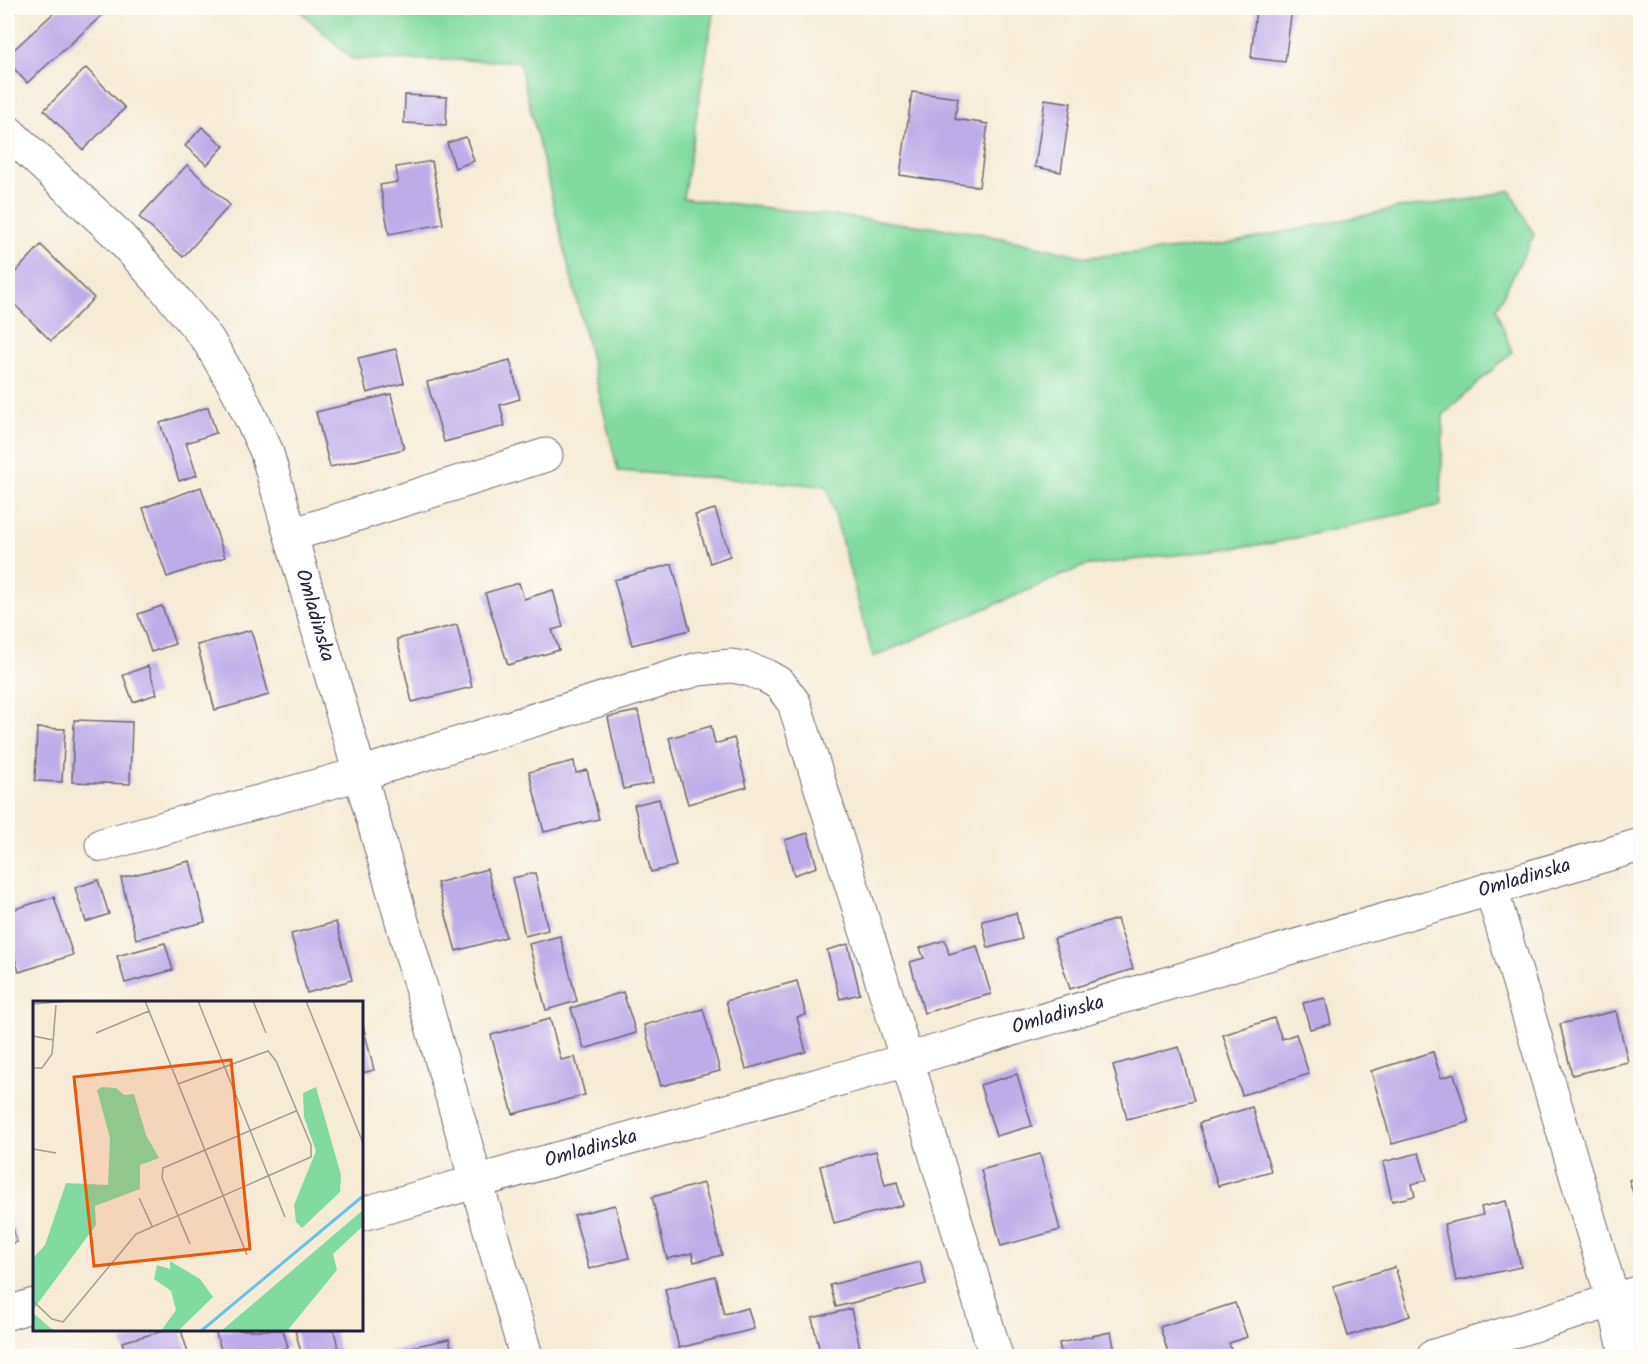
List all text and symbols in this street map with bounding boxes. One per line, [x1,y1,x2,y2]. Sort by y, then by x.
street label: Omladinska [285,565,343,666]
street label: Omladinska [1474,850,1575,908]
street label: Omladinska [1008,987,1108,1044]
inset map [33,1001,363,1331]
street label: Omladinska [541,1121,641,1178]

